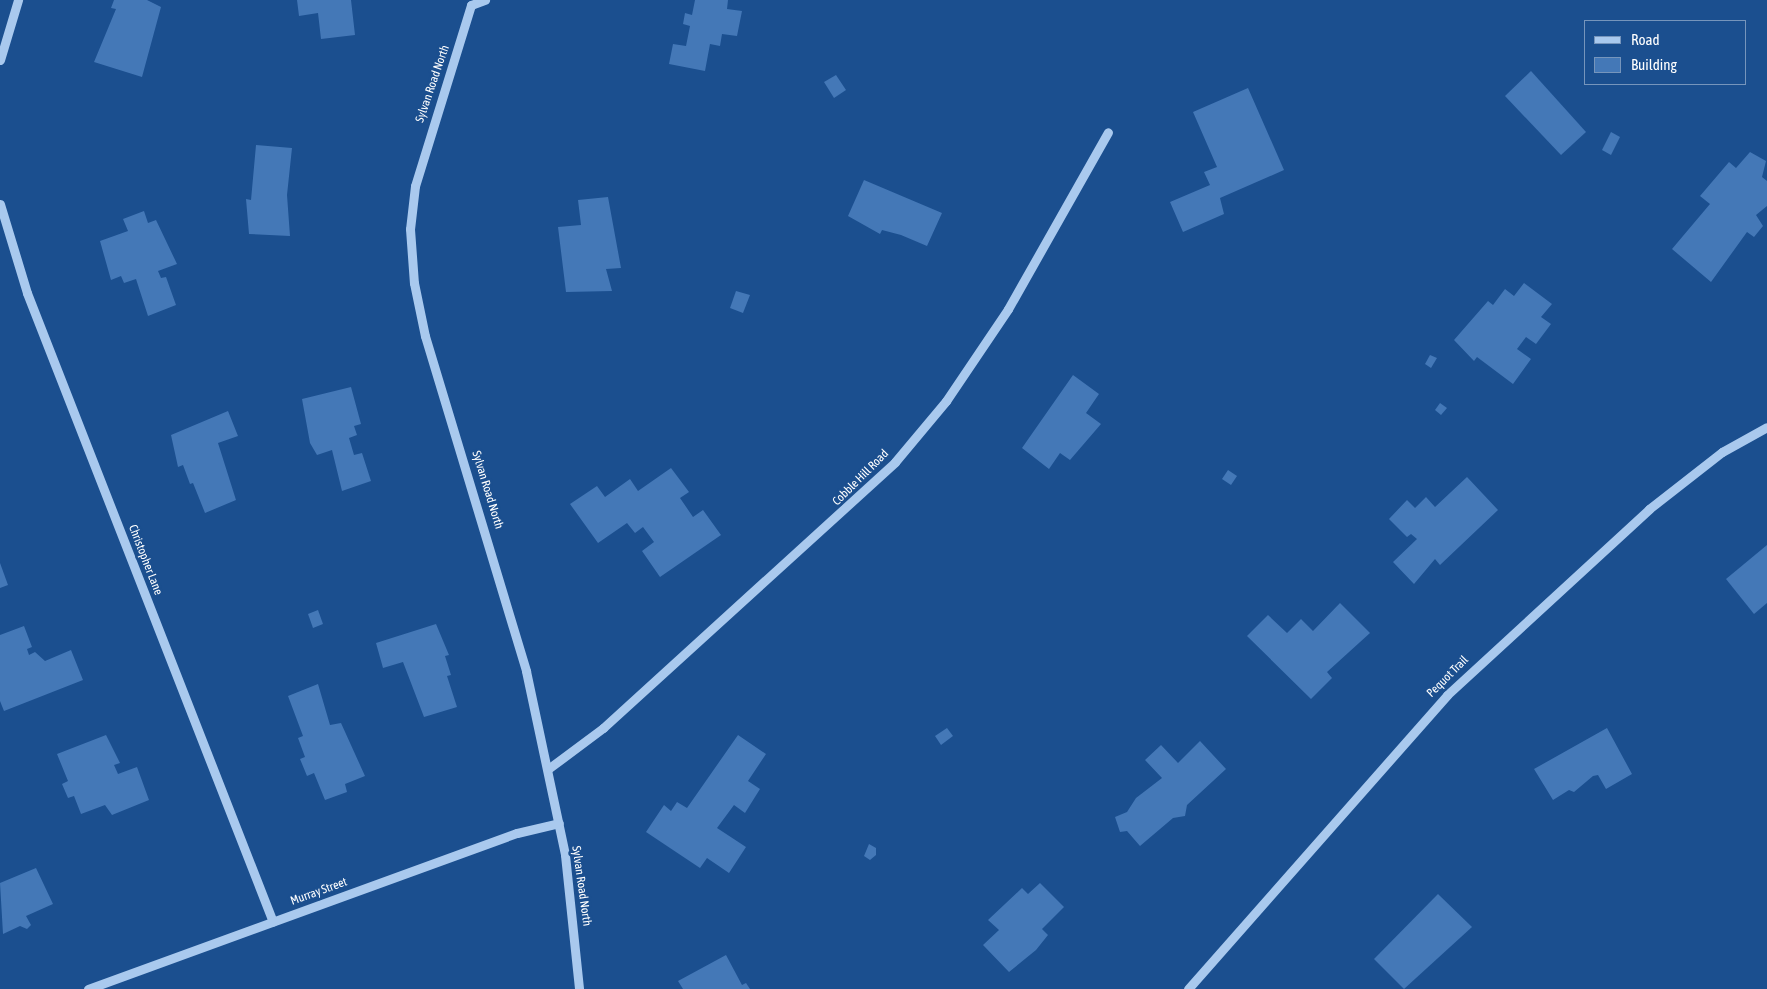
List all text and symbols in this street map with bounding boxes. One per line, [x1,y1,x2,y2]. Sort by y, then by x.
legend [1584,20,1747,85]
text: Road [1631,31,1660,48]
street label: Sylvan Road North [413,43,453,125]
text: Building [1631,56,1677,73]
street label: Cobble Hill Road [830,447,892,509]
street label: Sylvan Road North [468,449,506,531]
street label: Christopher Lane [125,523,165,597]
street label: Pequot Trail [1424,653,1472,701]
street label: Sylvan Road North [568,845,594,927]
street label: Murray Street [289,875,349,909]

